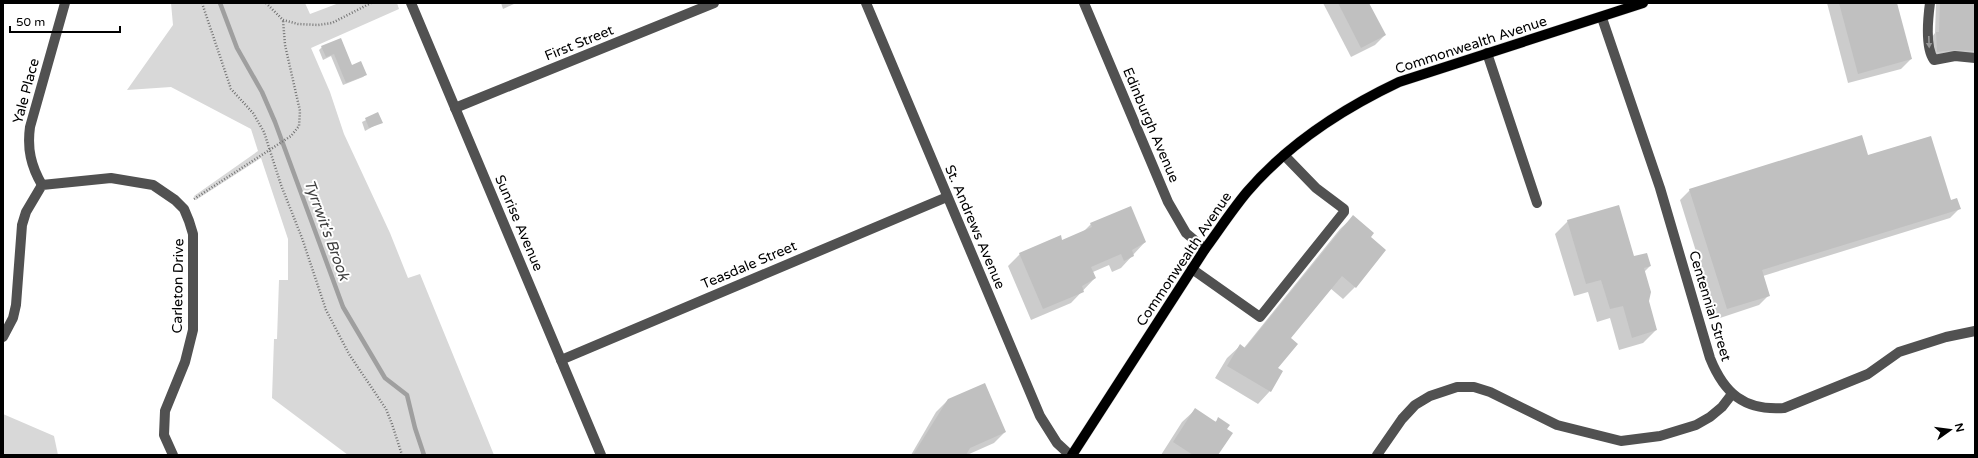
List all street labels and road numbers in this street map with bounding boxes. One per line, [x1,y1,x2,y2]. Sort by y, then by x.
street label: Commonwealth Avenue [1393,12,1549,78]
street label: First Street [542,21,617,65]
street label: Yale Place [9,57,43,125]
street label: Edinburgh Avenue [1119,65,1183,185]
street label: St. Andrews Avenue [941,162,1009,292]
street label: Sunrise Avenue [491,172,547,274]
street label: Commonwealth Avenue [1133,188,1235,329]
street label: Teasdale Street [699,237,800,293]
street label: Carleton Drive [169,238,187,334]
street label: Centennial Street [1685,249,1735,364]

